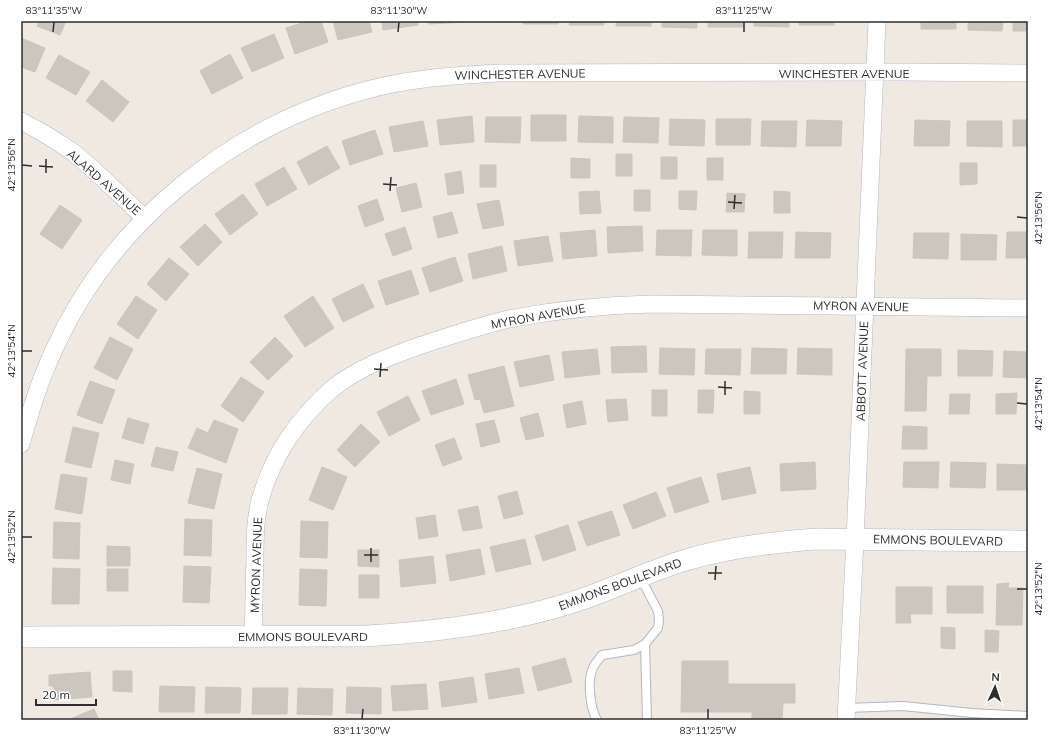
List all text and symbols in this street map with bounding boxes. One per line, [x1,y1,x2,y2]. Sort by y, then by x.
text: 83°11'35"W [26,4,82,17]
text: 83°11'30"W [371,4,427,17]
text: 83°11'25"W [716,4,772,17]
street label: WINCHESTER AVENUE [454,65,586,83]
street label: WINCHESTER AVENUE [778,66,910,81]
text: 42°13'56"N [5,138,18,192]
street label: ALARD AVENUE [64,146,144,218]
text: 42°13'56"N [1032,191,1045,245]
street label: MYRON AVENUE [813,298,909,314]
street label: MYRON AVENUE [490,300,586,332]
street label: ABBOTT AVENUE [853,321,871,421]
text: 42°13'54"N [5,324,18,378]
text: 42°13'54"N [1032,377,1045,431]
text: 42°13'52"N [5,510,18,564]
street label: MYRON AVENUE [247,517,265,613]
street label: EMMONS BOULEVARD [873,531,1003,549]
street label: EMMONS BOULEVARD [556,555,684,613]
text: 42°13'52"N [1032,562,1045,616]
street label: EMMONS BOULEVARD [238,629,368,644]
north arrow [975,667,1015,707]
text: N [991,670,1000,684]
scale bar [36,681,96,707]
text: 20 m [42,687,70,702]
text: 83°11'30"W [334,724,390,737]
text: 83°11'25"W [680,724,736,737]

